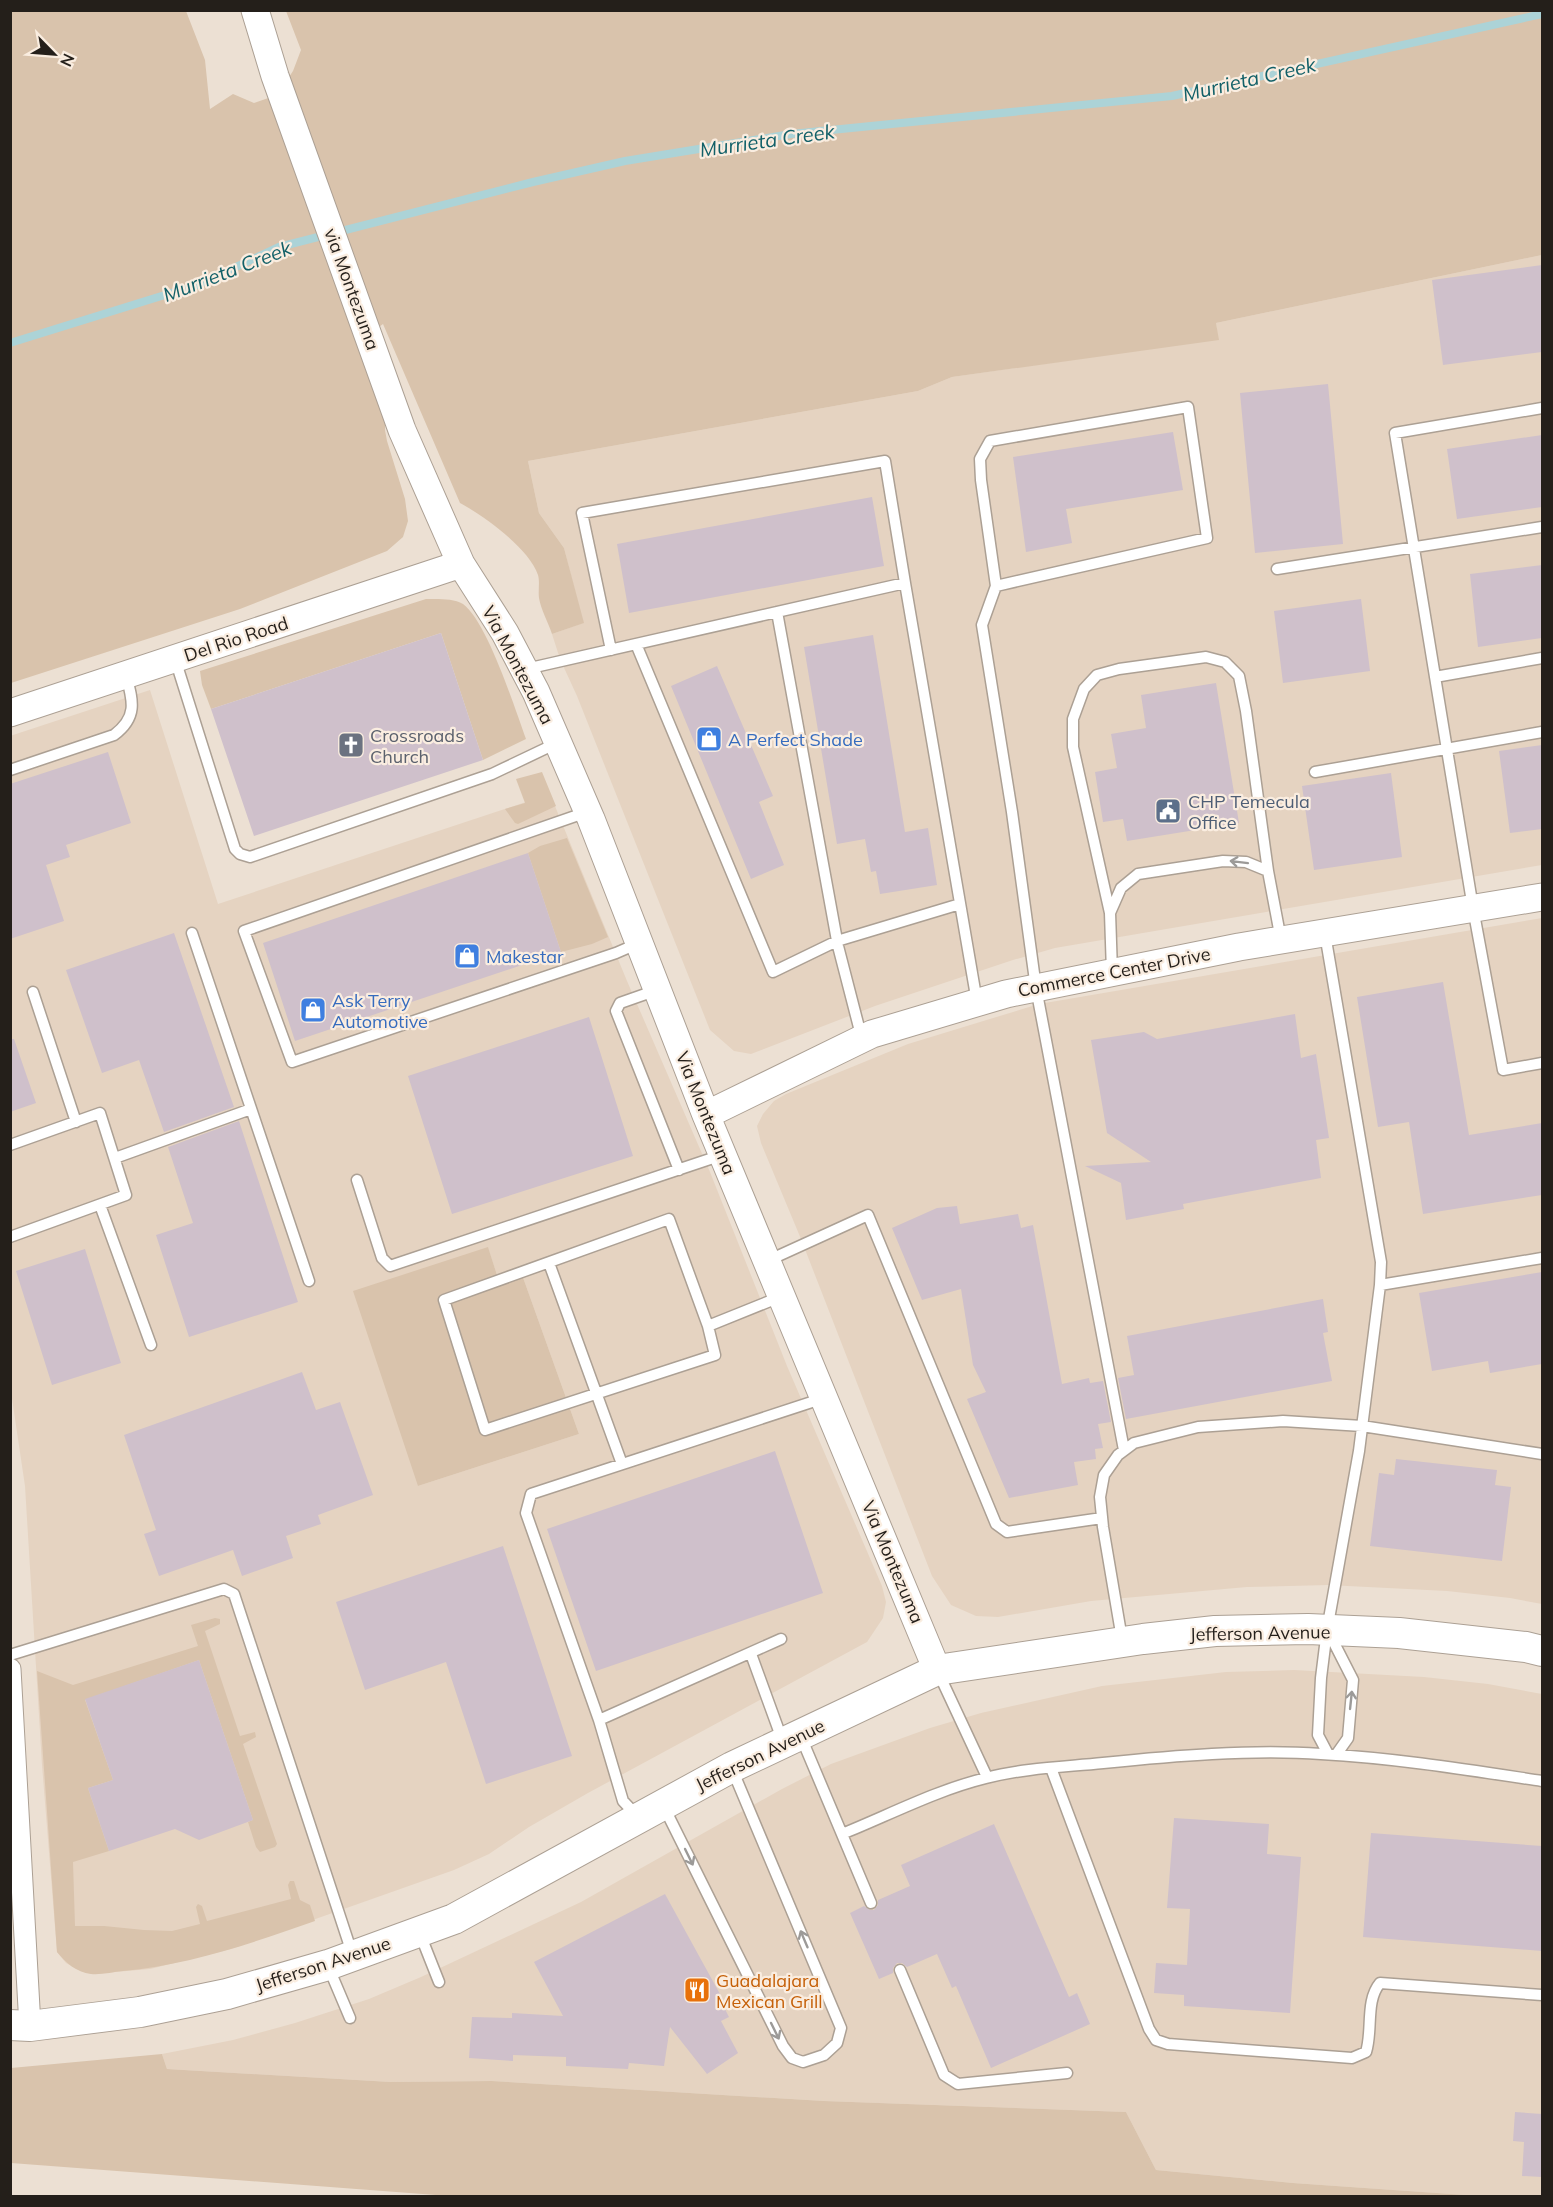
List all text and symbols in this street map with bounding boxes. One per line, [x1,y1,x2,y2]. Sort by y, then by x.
north arrow [24,24,84,84]
text: N [56,51,79,70]
water label: Murrieta Creek [1180,51,1319,106]
water label: Murrieta Creek [698,118,837,162]
street label: via Montezuma [319,225,385,353]
water label: Murrieta Creek [159,235,296,307]
street label: Via Montezuma [477,602,559,728]
street label: Del Rio Road [181,611,291,667]
place label: Crossroads Church [370,724,464,768]
shop icon: A Perfect Shade [694,724,724,754]
place label: A Perfect Shade [728,728,863,751]
church icon: Crossroads Church [336,730,366,760]
place label: CHP Temecula Office [1188,790,1310,834]
public building icon: CHP Temecula Office [1153,796,1183,826]
one-way arrow [1230,857,1249,868]
shop icon: Makestar [452,941,482,971]
street label: Commerce Center Drive [1016,942,1212,1002]
place label: Makestar [486,945,564,968]
place label: Ask Terry Automotive [332,989,428,1033]
shop icon: Ask Terry Automotive [298,995,328,1025]
street label: Via Montezuma [671,1048,741,1178]
street label: Via Montezuma [857,1497,929,1627]
street label: Jefferson Avenue [1189,1620,1331,1646]
one-way arrow [1346,1691,1357,1710]
street label: Jefferson Avenue [692,1714,828,1796]
one-way arrow [683,1847,695,1865]
one-way arrow [798,1930,809,1948]
street label: Jefferson Avenue [253,1931,393,1997]
place label: Guadalajara Mexican Grill [716,1969,823,2013]
restaurant icon: Guadalajara Mexican Grill [682,1975,712,2005]
one-way arrow [770,2022,782,2040]

